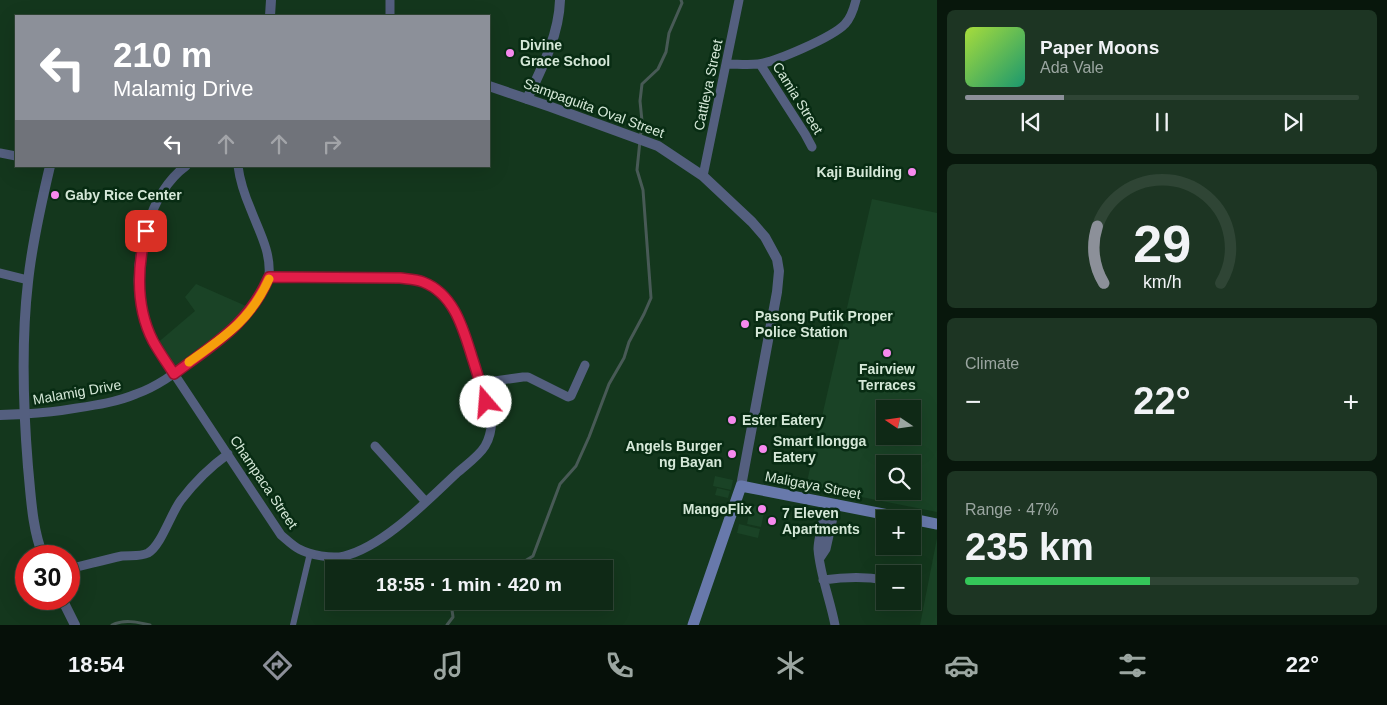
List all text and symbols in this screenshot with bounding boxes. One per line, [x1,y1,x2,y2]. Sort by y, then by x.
icon: left [30,35,95,100]
text: 210 m [113,35,212,74]
place label: Divine Grace School [520,37,610,69]
text: Paper Moons [1040,37,1159,58]
street label: Cattleya Street [691,38,725,132]
marker: Divine Grace School [504,47,516,59]
street label: Camia Street [770,59,826,137]
text: Ada Vale [1040,59,1104,76]
street label: Sampaguita Oval Street [521,75,667,141]
text: Malamig Drive [113,76,254,101]
icon: previous [1017,108,1045,136]
icon: pause [1148,108,1176,136]
icon: next [1279,108,1307,136]
icon: left [159,130,187,158]
icon: ahead [212,130,240,158]
icon: ahead [265,130,293,158]
icon: right [318,130,346,158]
place label: Kaji Building [816,164,902,180]
marker: Kaji Building [906,166,918,178]
place label: Gaby Rice Center [65,187,182,203]
marker: Gaby Rice Center [49,189,61,201]
pin [125,210,167,252]
text: 29 [1133,215,1191,273]
icon: arrive [132,217,160,245]
text: km/h [1143,272,1181,292]
place label: Pasong Putik Proper Police Station [755,308,893,340]
marker: Pasong Putik Proper Police Station [739,318,751,330]
marker: Fairview Terraces [881,347,893,359]
text: Climate [965,355,1019,372]
place label: Fairview Terraces [858,361,916,393]
position arrow [459,375,511,427]
street label: Malamig Drive [32,376,123,408]
text: 22° [1133,380,1191,422]
text: − [965,386,981,417]
text: + [1343,386,1359,417]
north arrow [876,400,921,445]
map controls [876,400,921,610]
place label: Ester Eatery [742,412,824,428]
marker: Ester Eatery [726,414,738,426]
street label: Champaca Street [227,432,301,532]
place label: Smart Ilongga Eatery [773,433,867,465]
place label: Angels Burger ng Bayan [626,438,723,470]
marker: Smart Ilongga Eatery [757,443,769,455]
marker: Angels Burger ng Bayan [726,448,738,460]
button: search [876,455,921,500]
street label: Maligaya Street [764,468,862,502]
place label: MangoFlix [683,501,752,517]
text: Range · 47% [965,501,1058,518]
marker: MangoFlix [756,503,768,515]
place label: 7 Eleven Apartments [782,505,860,537]
button: + [876,510,921,555]
marker: 7 Eleven Apartments [766,515,778,527]
text: 235 km [965,526,1094,568]
speed limit sign: 30 [15,545,80,610]
button: − [876,565,921,610]
text: 18:55 · 1 min · 420 m [376,574,562,595]
icon: directions [260,648,295,683]
icon: music [431,648,466,683]
icon: phone [602,648,637,683]
icon: climate [773,648,808,683]
icon: car [944,648,979,683]
icon: filters [1115,648,1150,683]
text: 18:54 [68,652,124,677]
text: 22° [1286,652,1319,677]

